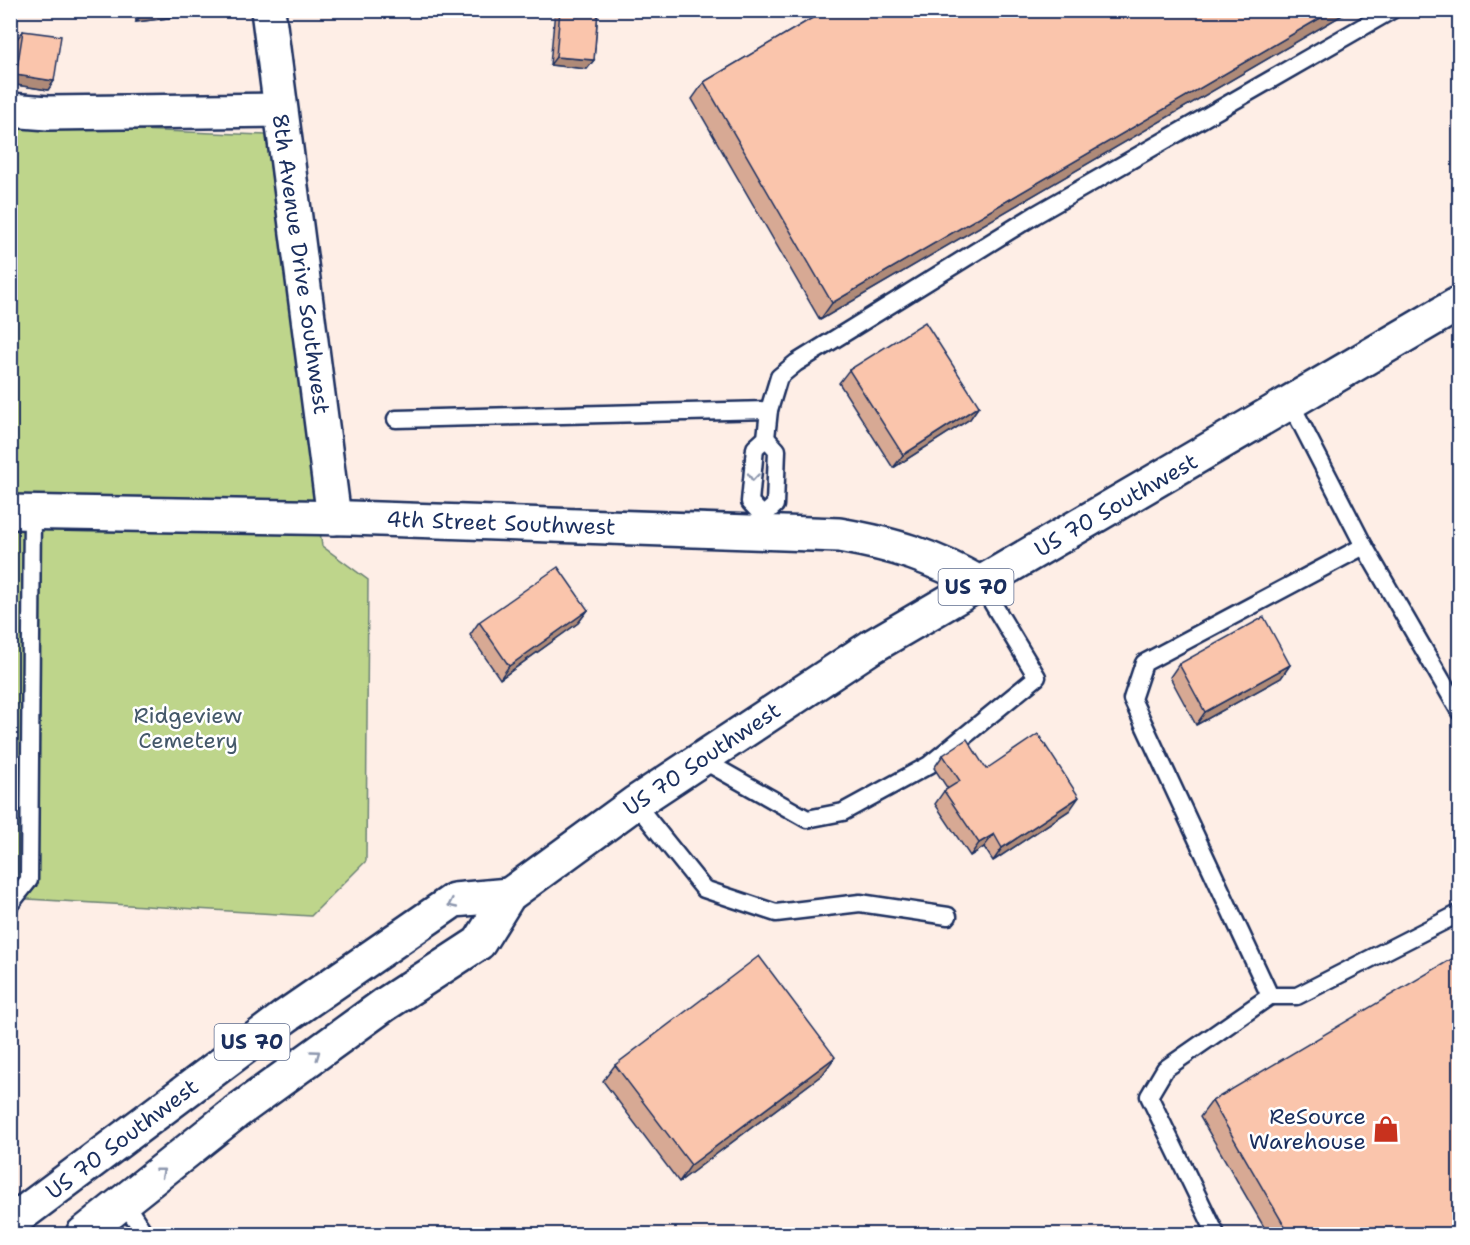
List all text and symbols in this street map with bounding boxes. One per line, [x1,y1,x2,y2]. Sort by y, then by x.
street label: 8th Avenue Drive Southwest [266,112,336,416]
street label: US 70 Southwest [1029,447,1203,563]
one-way arrow [746,473,759,482]
street label: 4th Street Southwest [386,505,616,541]
road number: US 70 [938,569,1014,605]
street label: US 70 Southwest [618,696,786,822]
park label: Ridgeview Cemetery [134,701,242,755]
one-way arrow [447,897,458,909]
road number: US 70 [214,1024,290,1060]
one-way arrow [310,1050,321,1061]
street label: US 70 Southwest [40,1072,204,1206]
place label: ReSource Warehouse [1249,1102,1366,1156]
shop icon: ReSource Warehouse [1371,1114,1401,1144]
one-way arrow [154,1168,165,1179]

